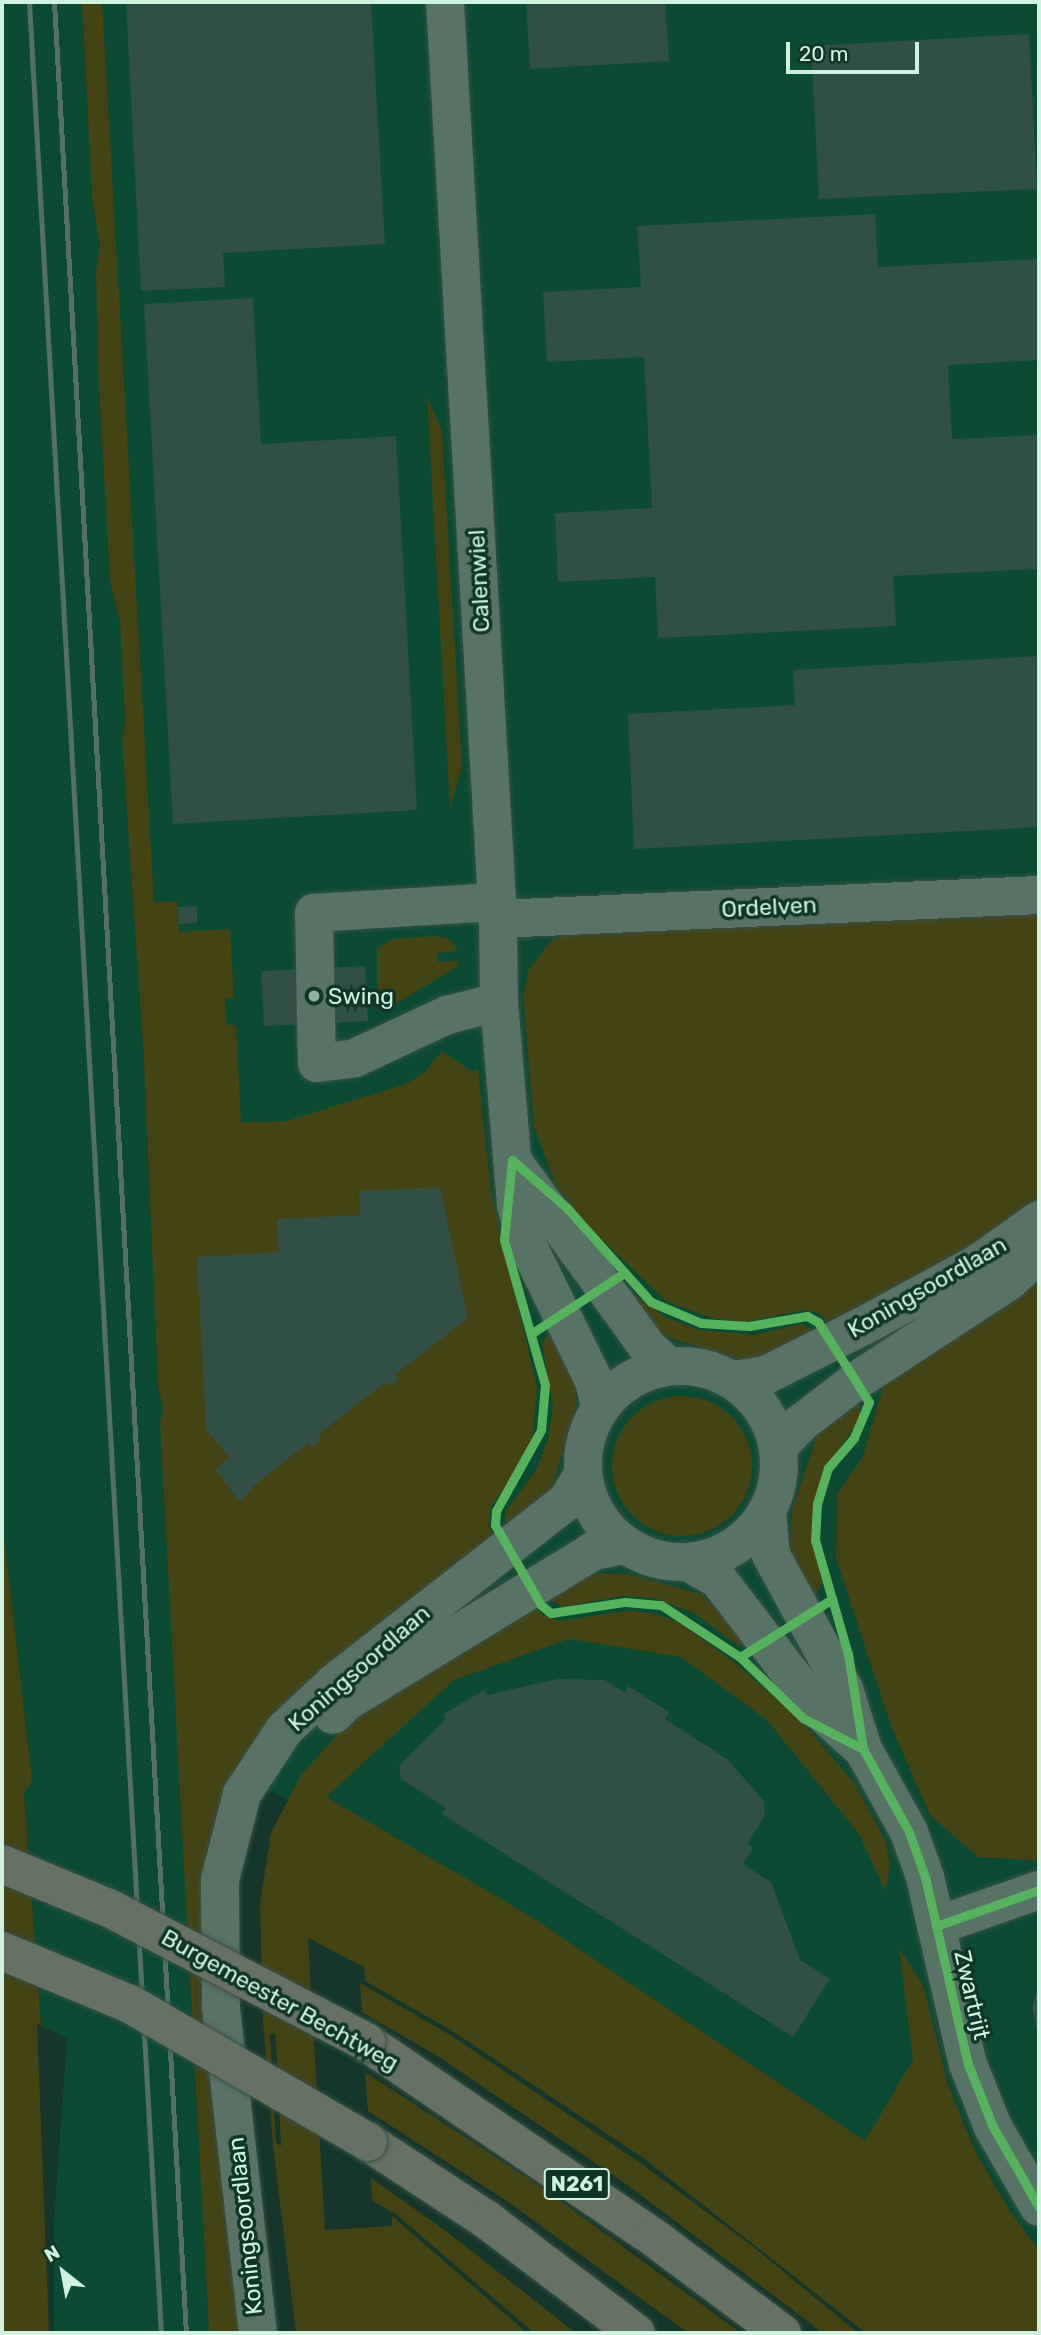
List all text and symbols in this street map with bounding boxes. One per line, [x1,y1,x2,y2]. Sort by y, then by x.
scale bar [789,28,922,72]
text: 20 m [799,41,848,66]
street label: Calenwiel [463,529,495,633]
street label: Ordelven [721,891,817,923]
place label: Swing [328,982,394,1010]
marker: Swing [306,988,322,1004]
street label: Koningsoordlaan [843,1230,1011,1344]
street label: Koningsoordlaan [282,1599,436,1737]
street label: Burgemeester Bechtweg [157,1923,403,2077]
street label: Zwartrijt [948,1948,996,2042]
street label: Koningsoordlaan [222,2136,268,2316]
road number: N261 [544,2166,610,2202]
north arrow [28,2237,98,2307]
text: N [40,2240,64,2267]

